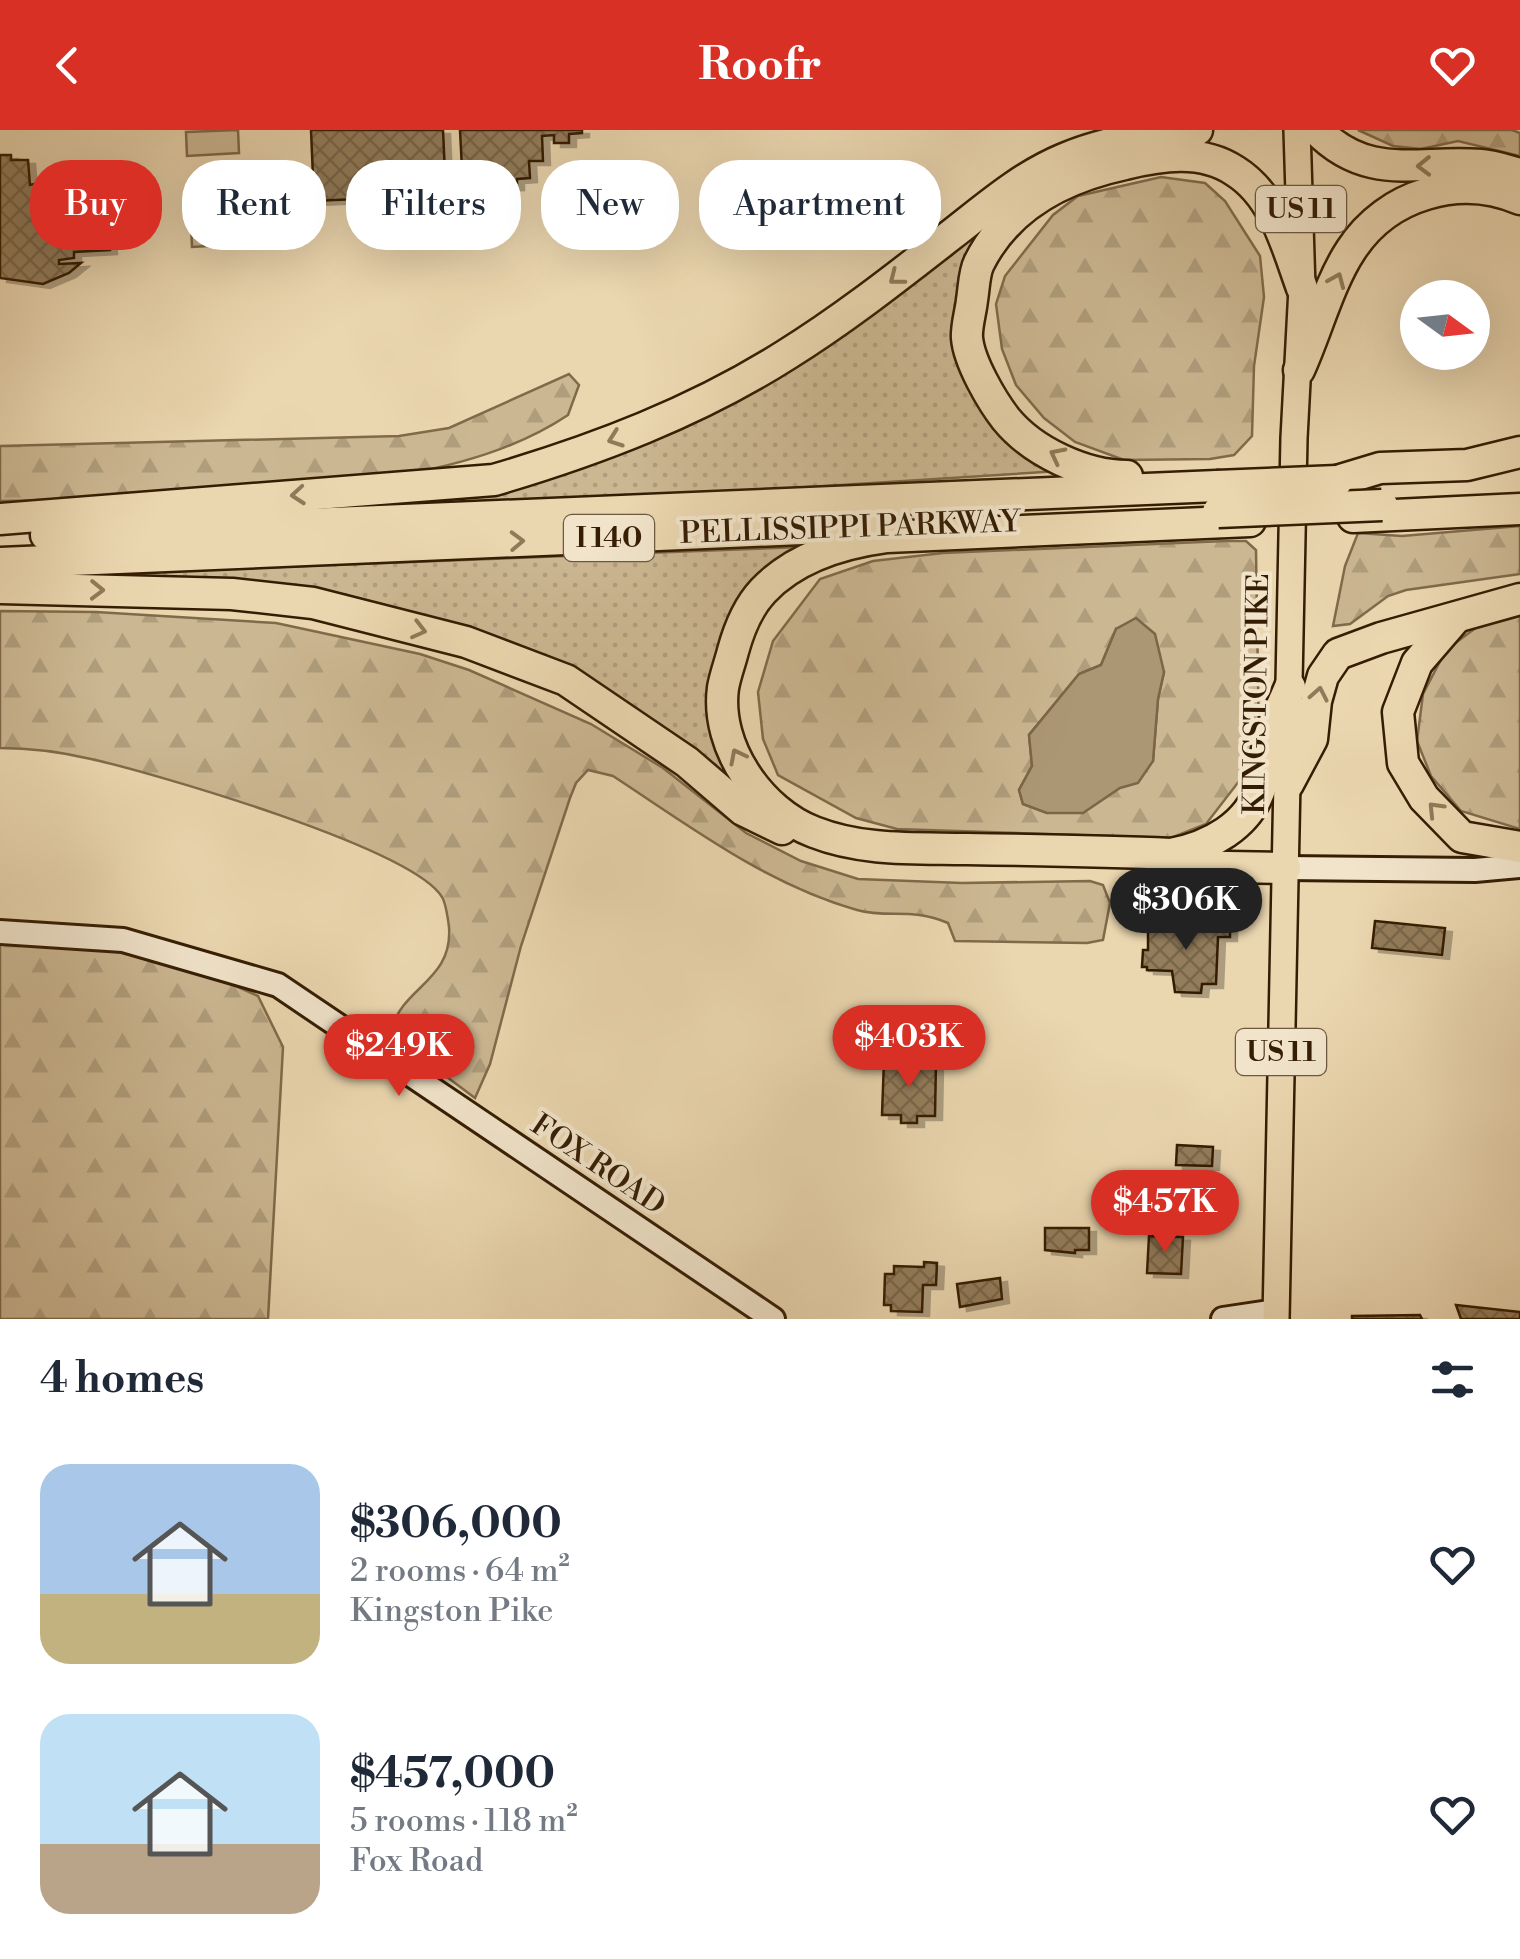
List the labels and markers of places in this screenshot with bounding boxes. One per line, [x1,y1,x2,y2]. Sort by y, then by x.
pin: $306K [1116,868,1256,953]
pin: $403K [839,1005,979,1090]
pin: $249K [329,1014,469,1099]
pin: $457K [1095,1170,1235,1255]

